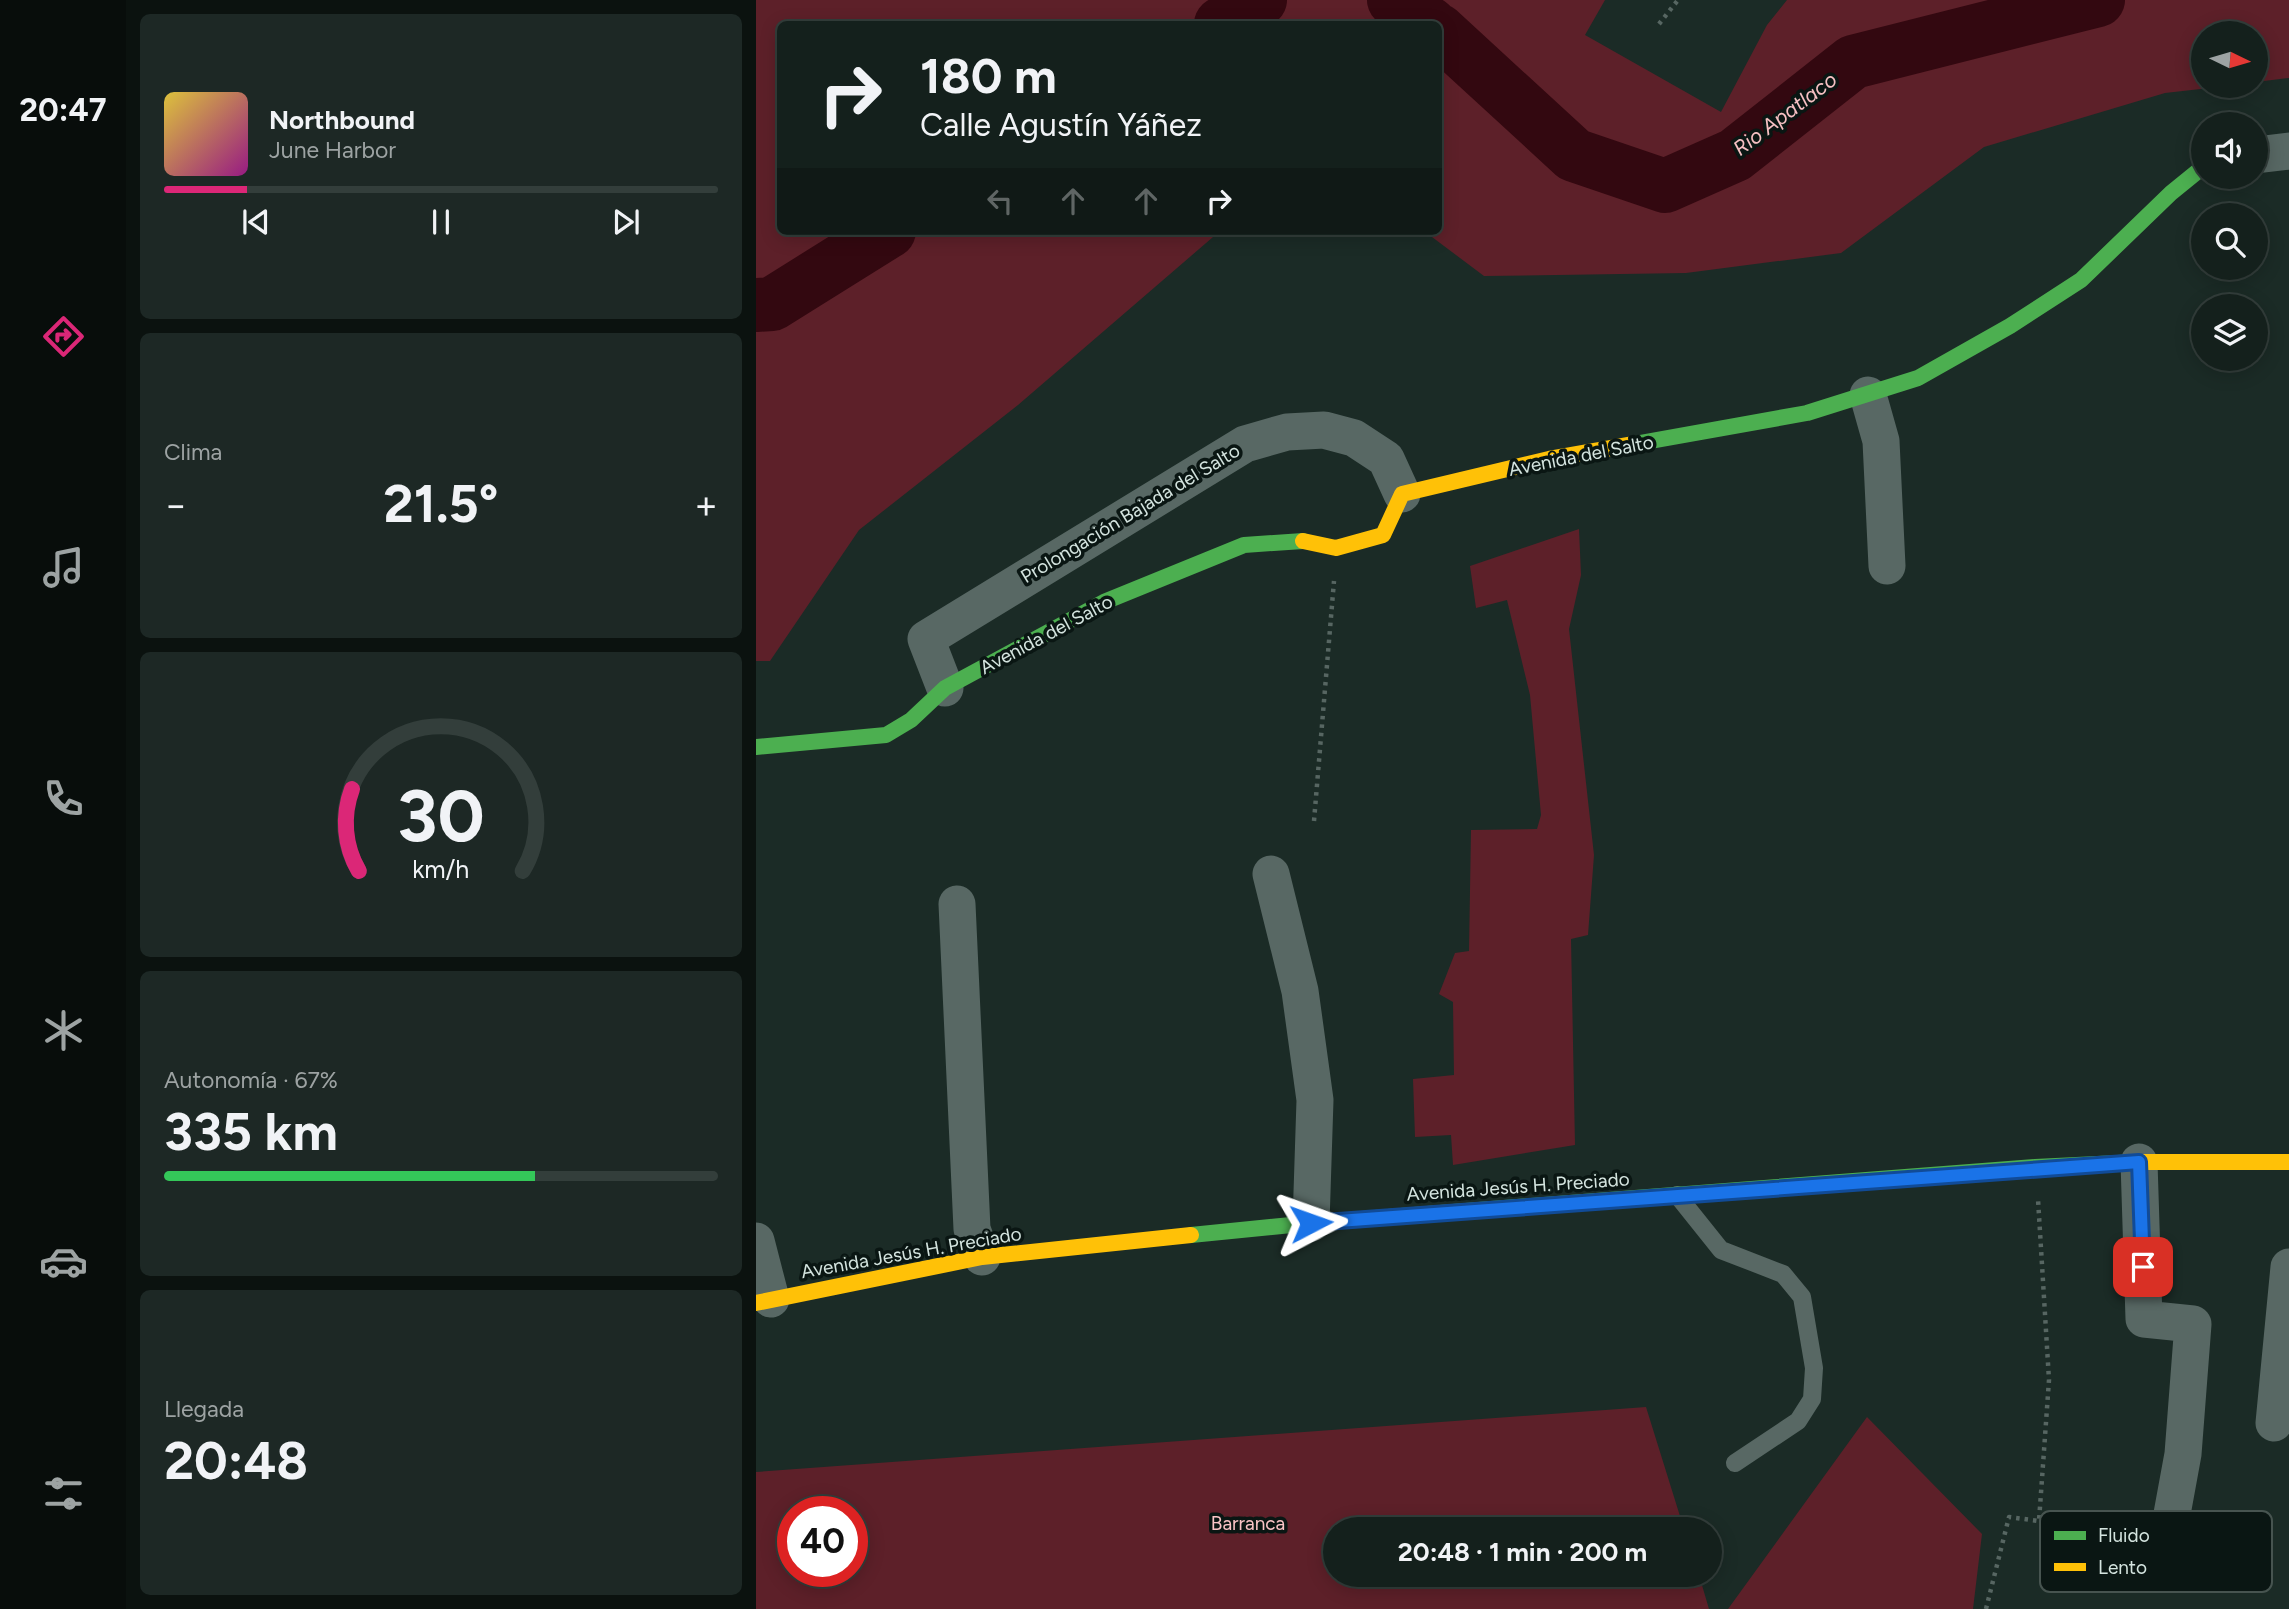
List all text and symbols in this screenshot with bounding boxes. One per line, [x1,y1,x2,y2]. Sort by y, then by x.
north arrow [2191,21,2268,98]
map controls [2191,21,2268,371]
text: 180 m [920,46,1057,105]
icon: right [805,49,896,140]
water label: Rio Apatlaco [1728,67,1841,161]
text: 20:47 [20,91,106,129]
text: Northbound [269,104,415,136]
text: Calle Agustín Yáñez [920,106,1202,144]
button: sound [2191,112,2268,189]
text: June Harbor [269,136,396,164]
icon: left [981,182,1019,220]
icon: ahead [1054,182,1092,220]
icon: ahead [1127,182,1165,220]
icon: right [1200,182,1238,220]
icon: previous [237,203,275,241]
icon: pause [422,203,460,241]
icon: next [607,203,645,241]
button: search [2191,203,2268,280]
button: layers [2191,294,2268,371]
icon: directions [39,312,88,361]
street label: Avenida del Salto [1507,430,1656,481]
text: Clima [164,438,222,466]
street label: Prolongación Bajada del Salto [1016,439,1244,588]
text: 21.5° [384,473,498,535]
text: − [164,482,188,528]
text: + [694,482,718,528]
icon: music [39,543,88,592]
street label: Avenida del Salto [976,590,1117,679]
text: 30 [397,772,485,859]
icon: phone [39,774,88,823]
text: km/h [412,853,470,883]
icon: climate [39,1006,88,1055]
text: Autonomía · 67% [164,1066,338,1094]
text: 335 km [164,1101,338,1163]
street label: Avenida Jesús H. Preciado [1406,1167,1630,1206]
position arrow [1274,1186,1348,1260]
street label: Avenida Jesús H. Preciado [799,1222,1023,1283]
icon: car [39,1237,88,1286]
pin [2113,1237,2173,1297]
icon: arrive [2124,1248,2162,1286]
text: Llegada [164,1395,244,1423]
text: 20:48 [164,1430,308,1492]
icon: filters [39,1469,88,1518]
speed limit sign: 40 [777,1496,868,1587]
legend [2040,1511,2272,1592]
park label: Barranca [1211,1512,1285,1535]
text: Fluido [2098,1524,2150,1547]
text: 20:48 · 1 min · 200 m [1398,1536,1647,1568]
text: Lento [2098,1556,2147,1579]

